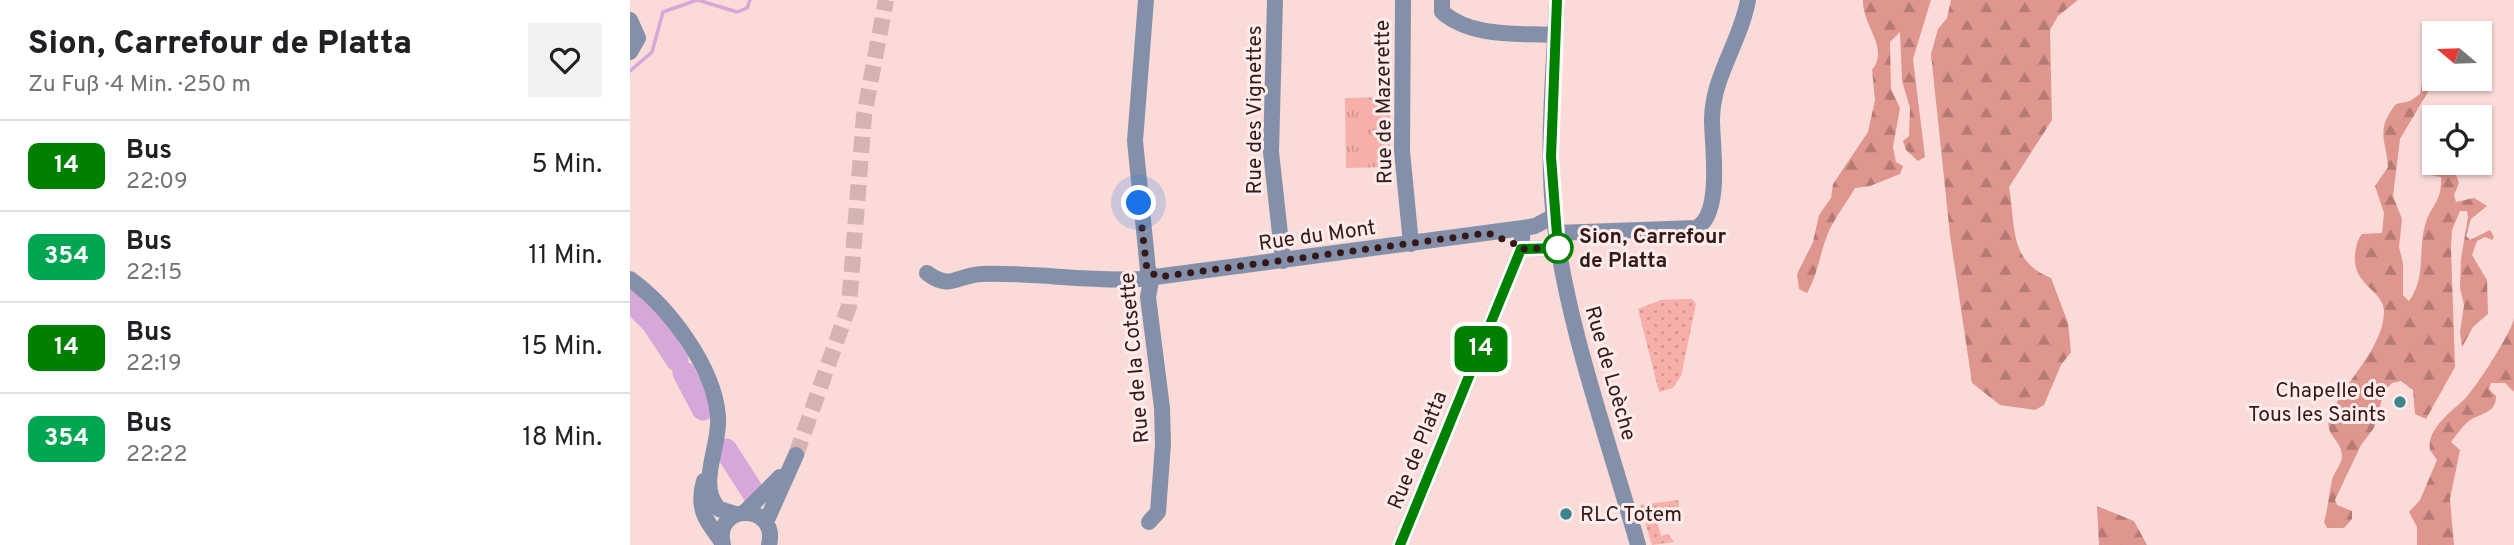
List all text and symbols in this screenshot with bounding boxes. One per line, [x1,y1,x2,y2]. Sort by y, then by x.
street label: Rue de Mazerette [1370,20,1399,184]
north arrow [2422,21,2492,91]
map controls [2422,21,2492,175]
button: heart [528,23,602,97]
text: Sion, Carrefour de Platta [28,24,412,66]
street label: Rue des Vignettes [1242,26,1269,194]
text: Zu Fuß · 4 Min. · 250 m [28,71,251,100]
button: locate [2422,105,2492,175]
text: Bus [126,135,172,168]
text: 5 Min. [532,149,602,182]
text: 14 [54,151,79,181]
text: 22:09 [126,168,188,197]
your location [1121,185,1156,220]
street label: Rue du Mont [1257,215,1378,258]
place label: Sion, Carrefour de Platta [1579,224,1727,275]
text: Bus [126,226,172,259]
marker: Sion, Carrefour de Platta [1543,233,1573,263]
text: 11 Min. [528,240,602,273]
text: 354 [44,242,89,272]
text: 22:15 [126,259,182,288]
street label: Rue de la Cotsette [1115,271,1156,444]
street label: Rue de Loèche [1577,303,1642,444]
text: Bus [126,317,172,350]
line badge: 14 [1450,326,1512,372]
text: 15 Min. [522,331,602,364]
text: 14 [54,333,79,363]
text: 14 [1468,334,1494,364]
text: 22:19 [126,350,182,379]
place label: Chapelle de Tous les Saints [2248,378,2386,429]
street label: Rue de Platta [1382,387,1454,514]
marker: Chapelle de Tous les Saints [2392,394,2408,410]
text: Bus [126,408,172,441]
text: 18 Min. [522,422,602,455]
text: 354 [44,424,89,454]
text: 22:22 [126,441,187,470]
place label: RLC Totem [1580,502,1682,529]
marker: RLC Totem [1558,506,1574,522]

